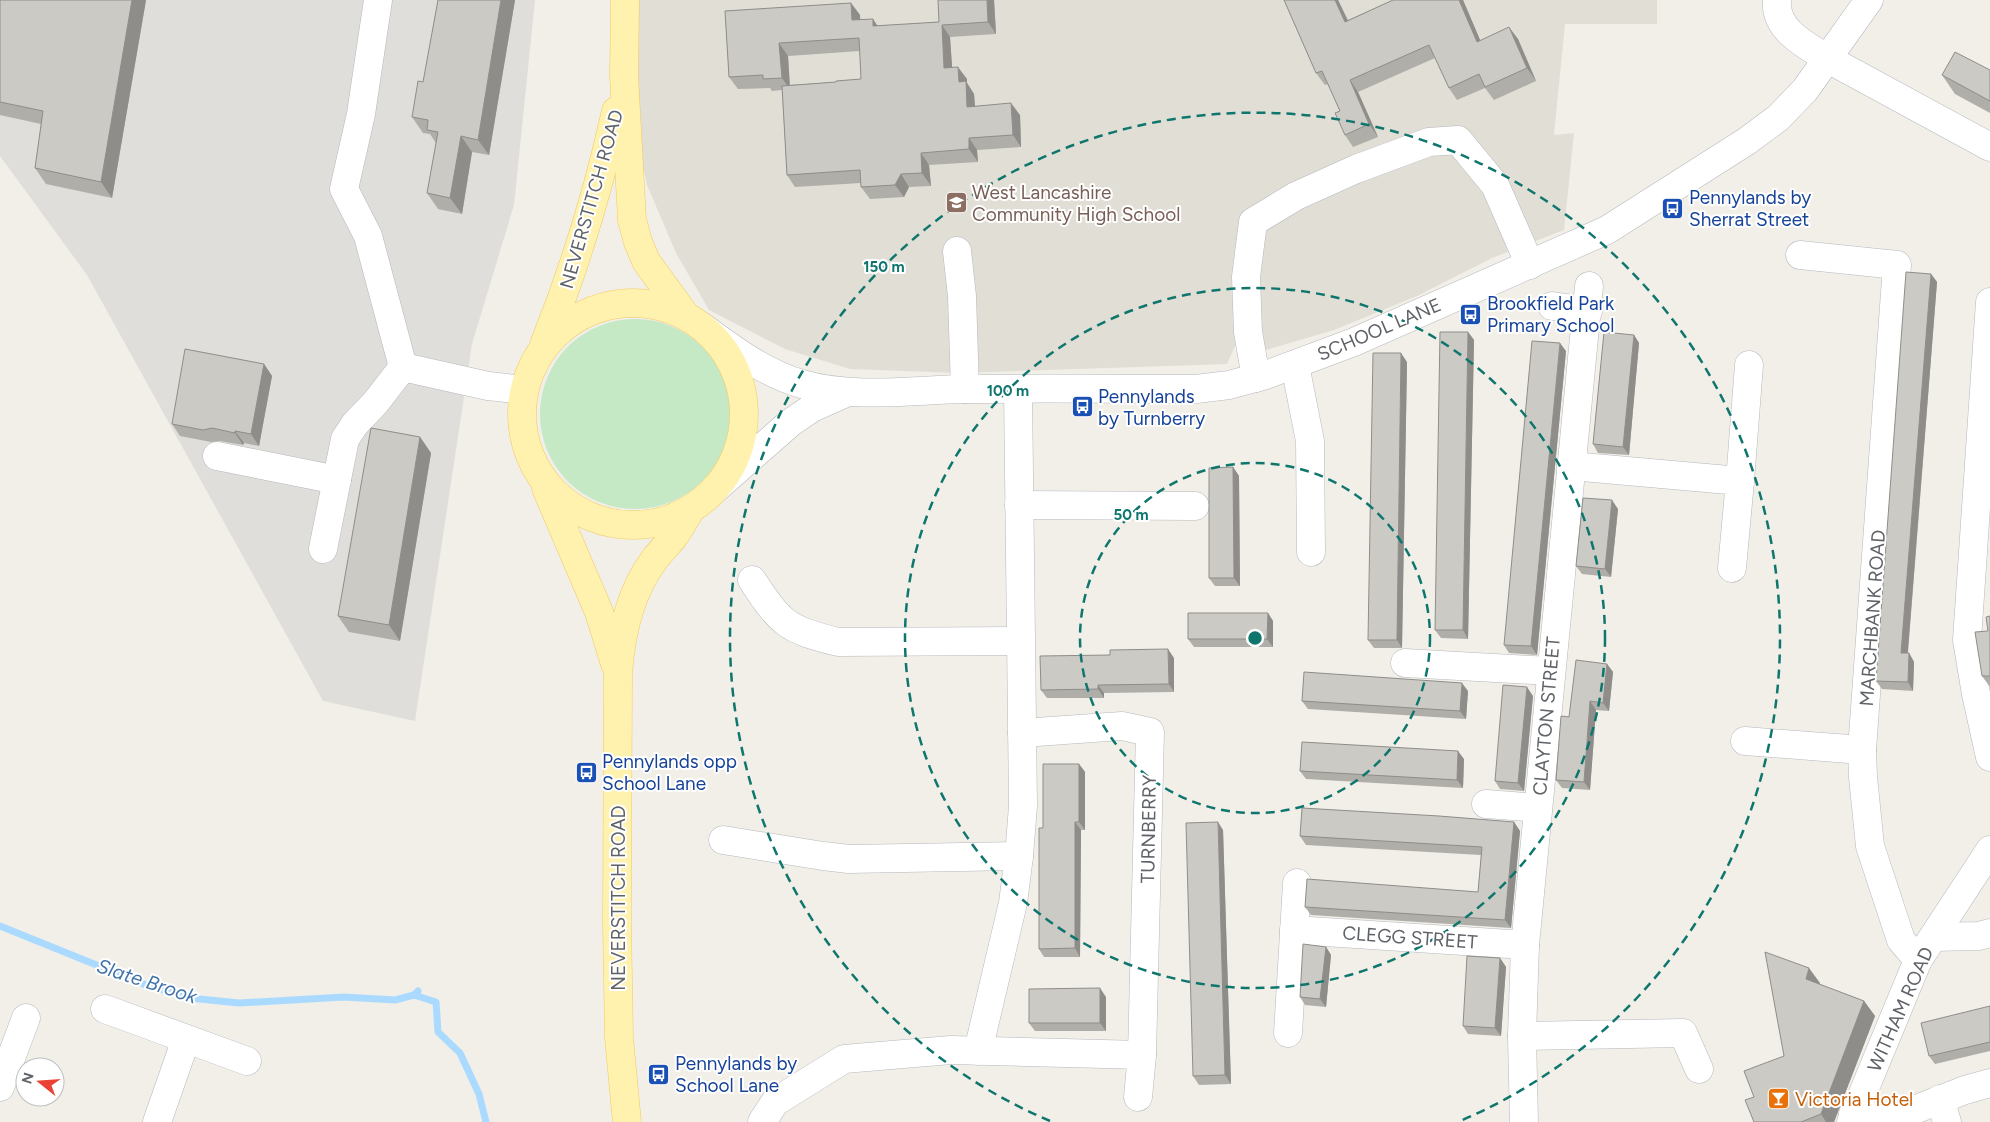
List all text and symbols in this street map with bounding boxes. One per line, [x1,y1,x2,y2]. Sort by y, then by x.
street label: NEVERSTITCH ROAD [555,107,628,291]
place label: West Lancashire Community High School [972,181,1180,226]
place label: Pennylands by Sherrat Street [1689,186,1811,231]
school or university icon: West Lancashire Community High School [944,191,968,215]
bus stop icon: Pennylands by Sherrat Street [1661,196,1685,220]
text: 150 m [863,258,905,276]
place label: Brookfield Park Primary School [1487,292,1615,337]
street label: SCHOOL LANE [1314,293,1445,366]
bus stop icon: Brookfield Park Primary School [1459,302,1483,326]
text: 100 m [987,382,1029,400]
place label: Pennylands by Turnberry [1098,385,1205,430]
bus stop icon: Pennylands by Turnberry [1070,395,1094,419]
text: 50 m [1113,506,1149,524]
street label: MARCHBANK ROAD [1855,529,1890,707]
centre of rings [1246,629,1264,647]
street label: CLAYTON STREET [1528,635,1565,796]
place label: Pennylands opp School Lane [602,750,737,795]
bus stop icon: Pennylands opp School Lane [574,760,598,784]
street label: TURNBERRY [1136,774,1161,884]
street label: NEVERSTITCH ROAD [607,805,630,991]
street label: CLEGG STREET [1342,921,1479,954]
street label: WITHAM ROAD [1863,943,1938,1075]
water label: Slate Brook [94,954,201,1009]
place label: Pennylands by School Lane [675,1052,797,1097]
north arrow [15,1057,65,1107]
bus stop icon: Pennylands by School Lane [647,1062,671,1086]
text: N [18,1071,38,1086]
bar icon: Victoria Hotel [1767,1087,1791,1111]
place label: Victoria Hotel [1795,1088,1913,1111]

